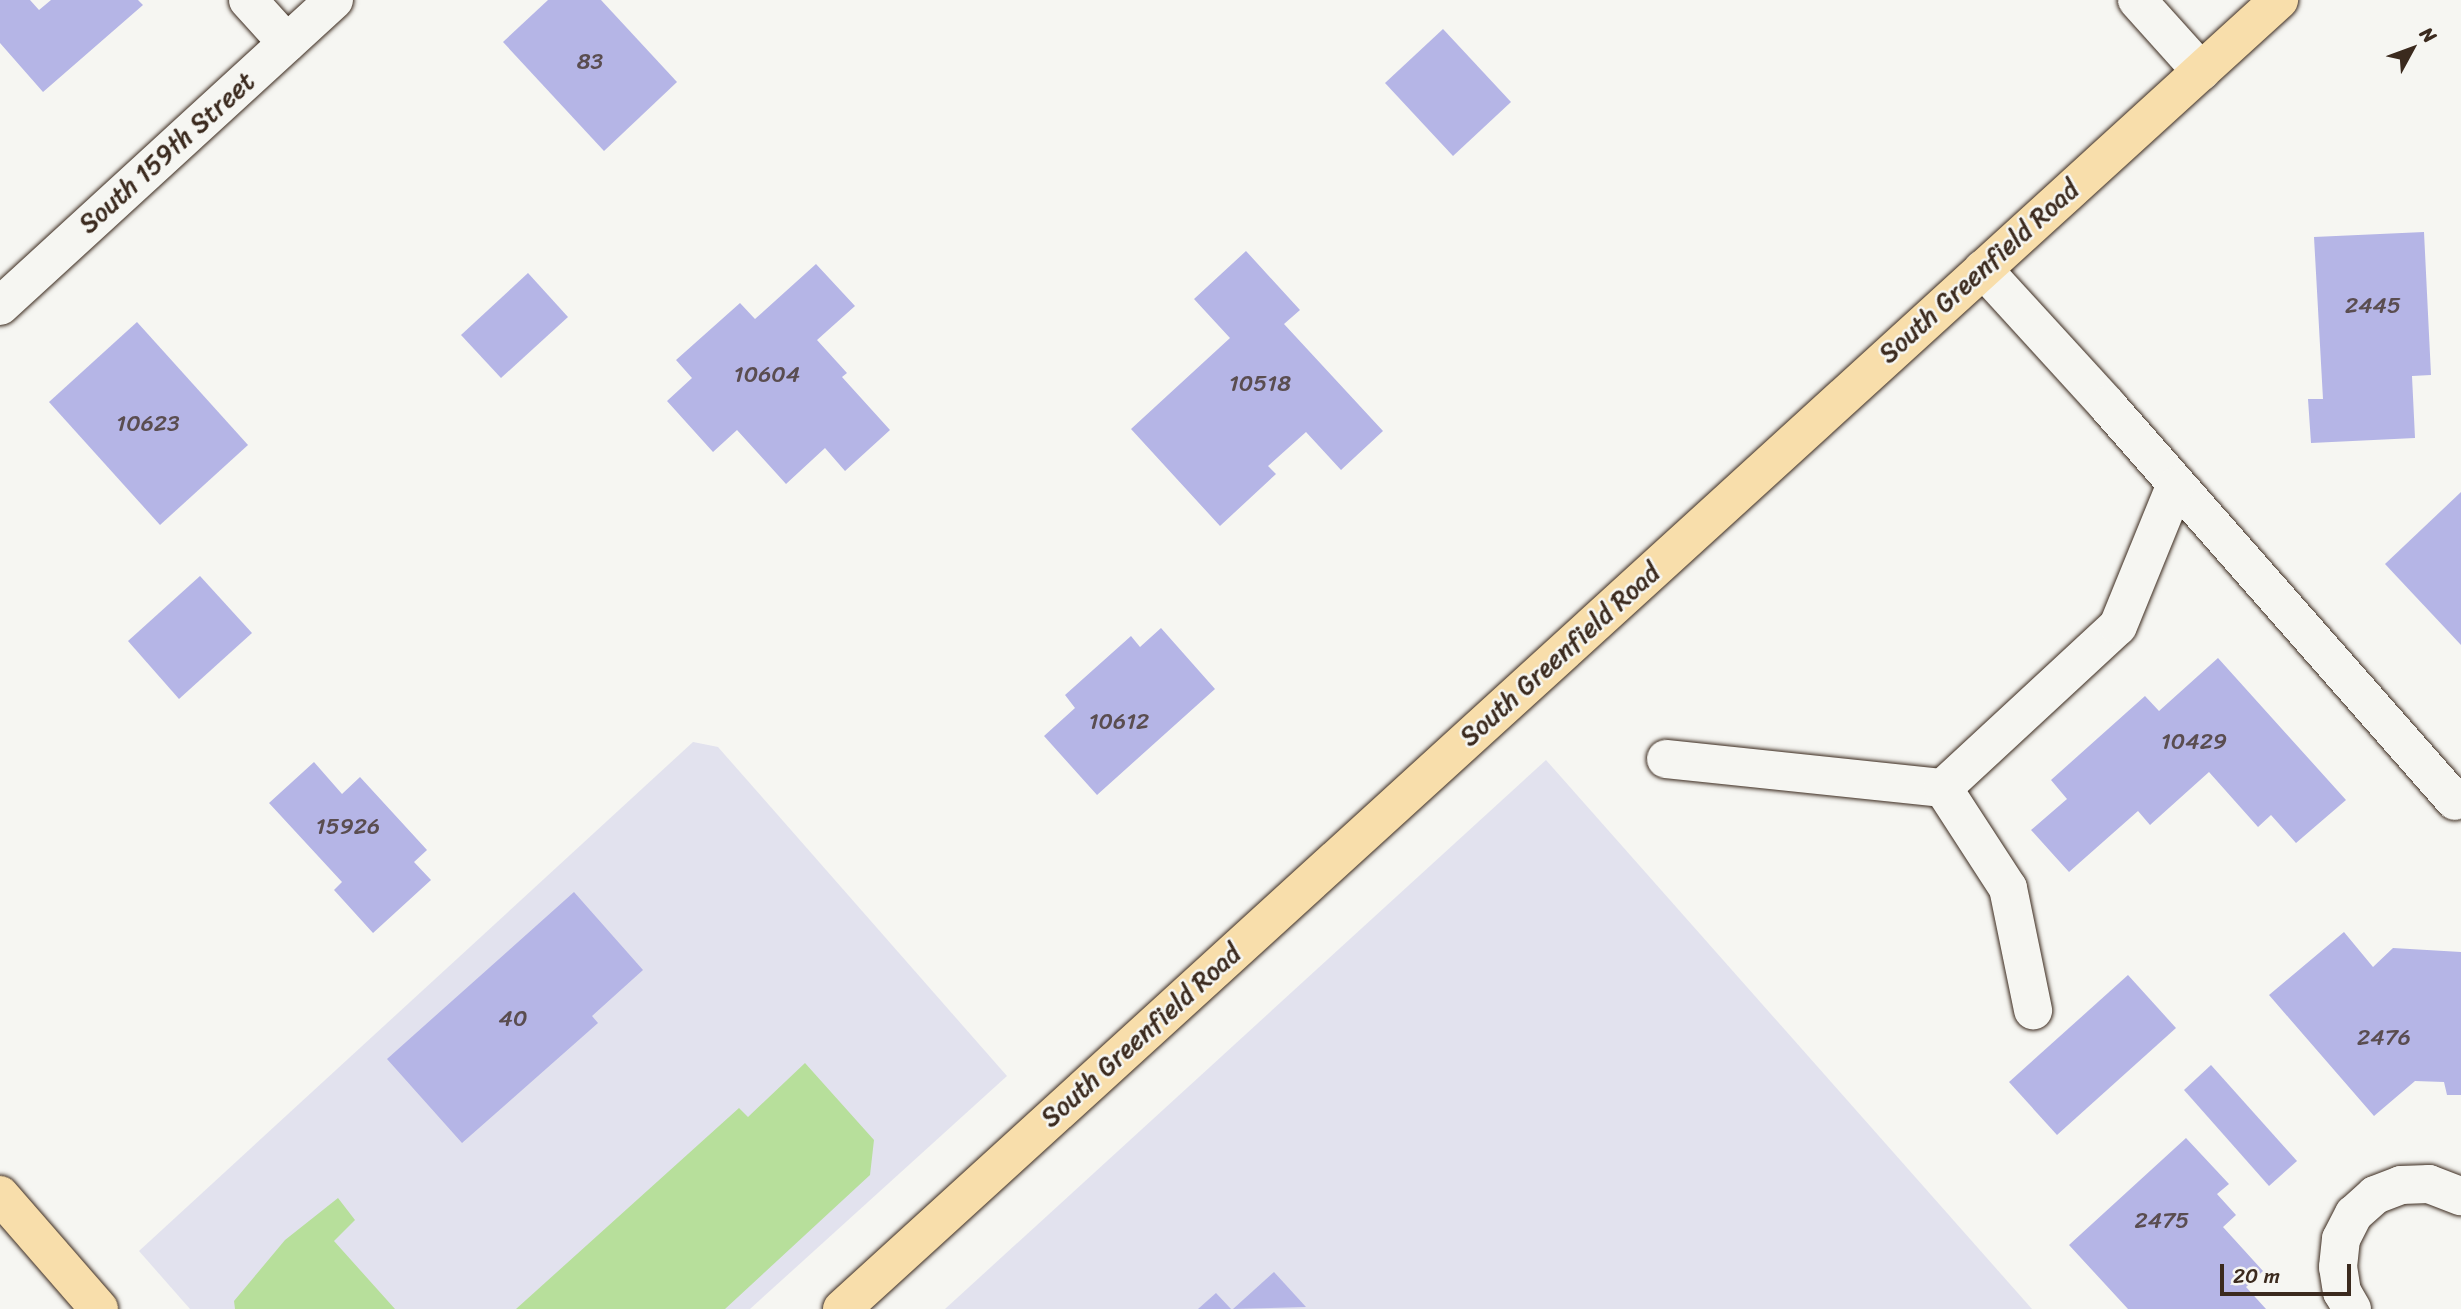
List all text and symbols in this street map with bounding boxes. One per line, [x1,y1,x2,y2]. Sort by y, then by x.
north arrow [2377,14,2447,84]
text: N [2411,19,2445,51]
house number: 83 [577,48,603,76]
street label: South 159th Street [73,66,261,240]
street label: South Greenfield Road [1873,174,2085,370]
house number: 2445 [2345,292,2401,320]
house number: 10604 [734,361,800,389]
house number: 10518 [1229,370,1291,398]
house number: 10623 [116,410,180,438]
street label: South Greenfield Road [1454,557,1666,753]
house number: 10612 [1089,708,1149,736]
house number: 10429 [2161,728,2227,756]
house number: 15926 [316,813,380,841]
street label: South Greenfield Road [1035,938,1247,1134]
house number: 40 [499,1005,527,1033]
house number: 2476 [2357,1024,2411,1052]
house number: 2475 [2135,1207,2189,1235]
scale bar [2223,1250,2354,1294]
text: 20 m [2233,1257,2280,1295]

